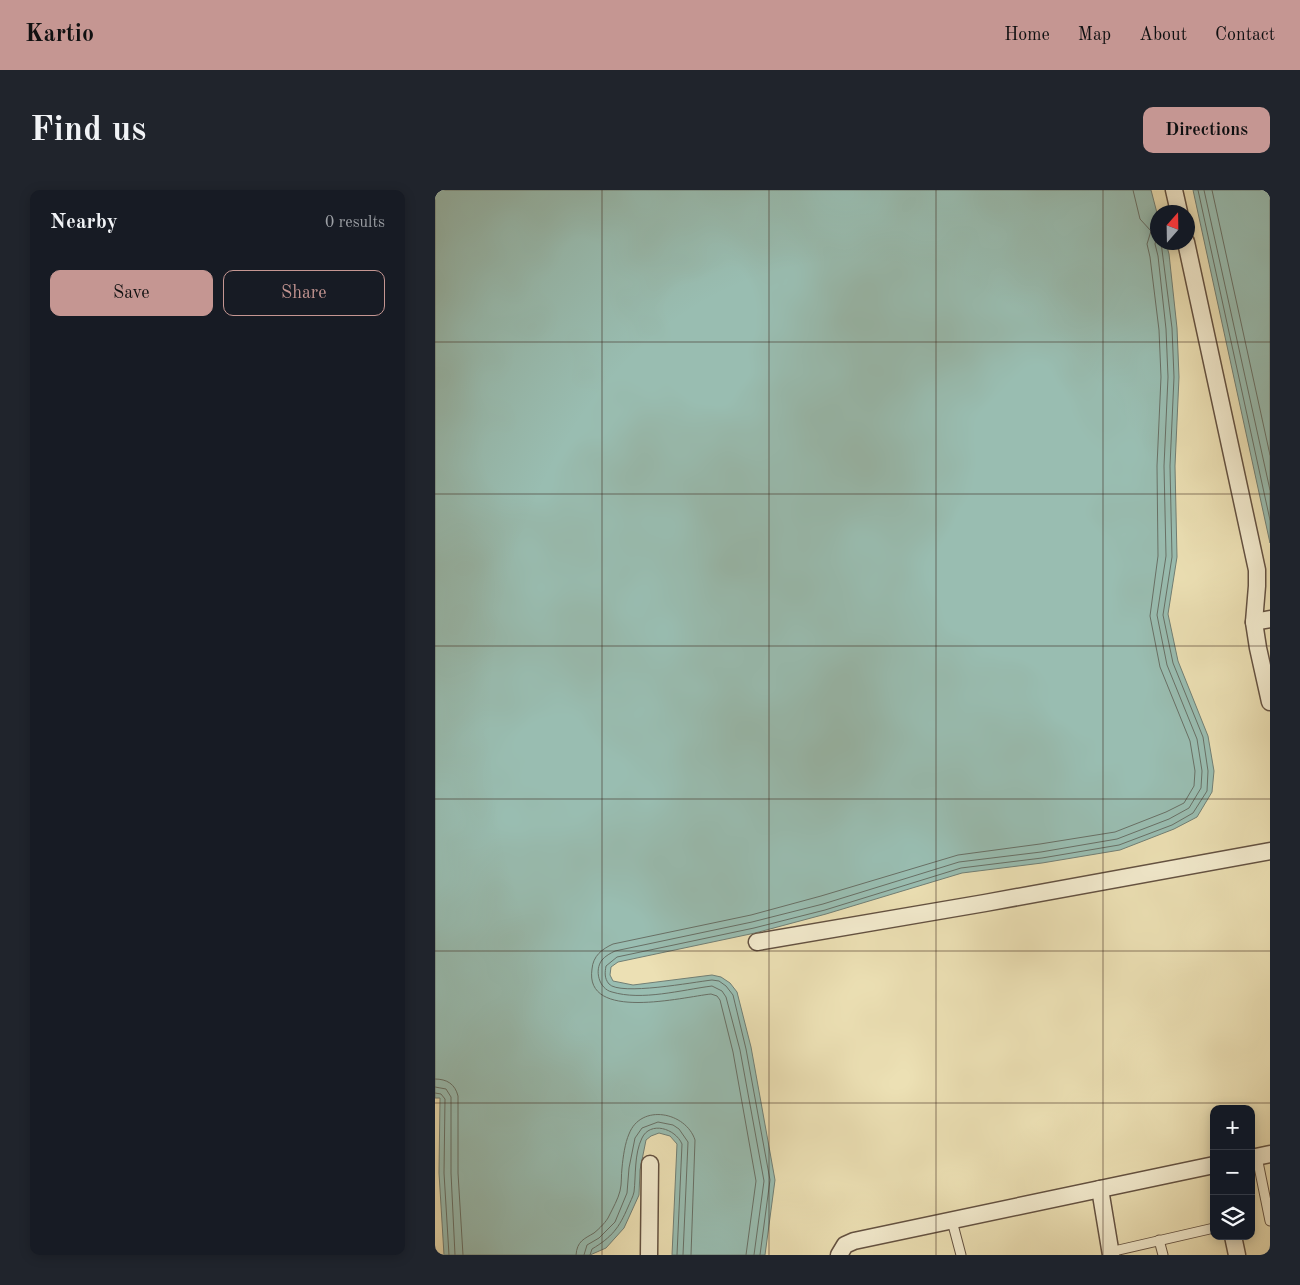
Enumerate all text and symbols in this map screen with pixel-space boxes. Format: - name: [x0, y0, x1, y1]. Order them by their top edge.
- text: Kartio: [25, 23, 94, 47]
- text: Home: [1004, 26, 1050, 44]
- text: Map: [1078, 26, 1111, 44]
- text: About: [1139, 26, 1187, 44]
- text: Contact: [1215, 26, 1275, 44]
- button: Directions: [1143, 107, 1270, 153]
- text: Find us: [30, 113, 146, 148]
- north arrow: [1150, 205, 1195, 250]
- text: Nearby: [50, 212, 118, 233]
- text: 0 results: [325, 215, 385, 231]
- button: Save: [50, 270, 213, 316]
- button: Share: [223, 270, 385, 316]
- map controls: [1210, 1105, 1255, 1240]
- button: +: [1210, 1105, 1255, 1150]
- button: −: [1210, 1150, 1255, 1195]
- button: layers: [1210, 1195, 1255, 1240]

